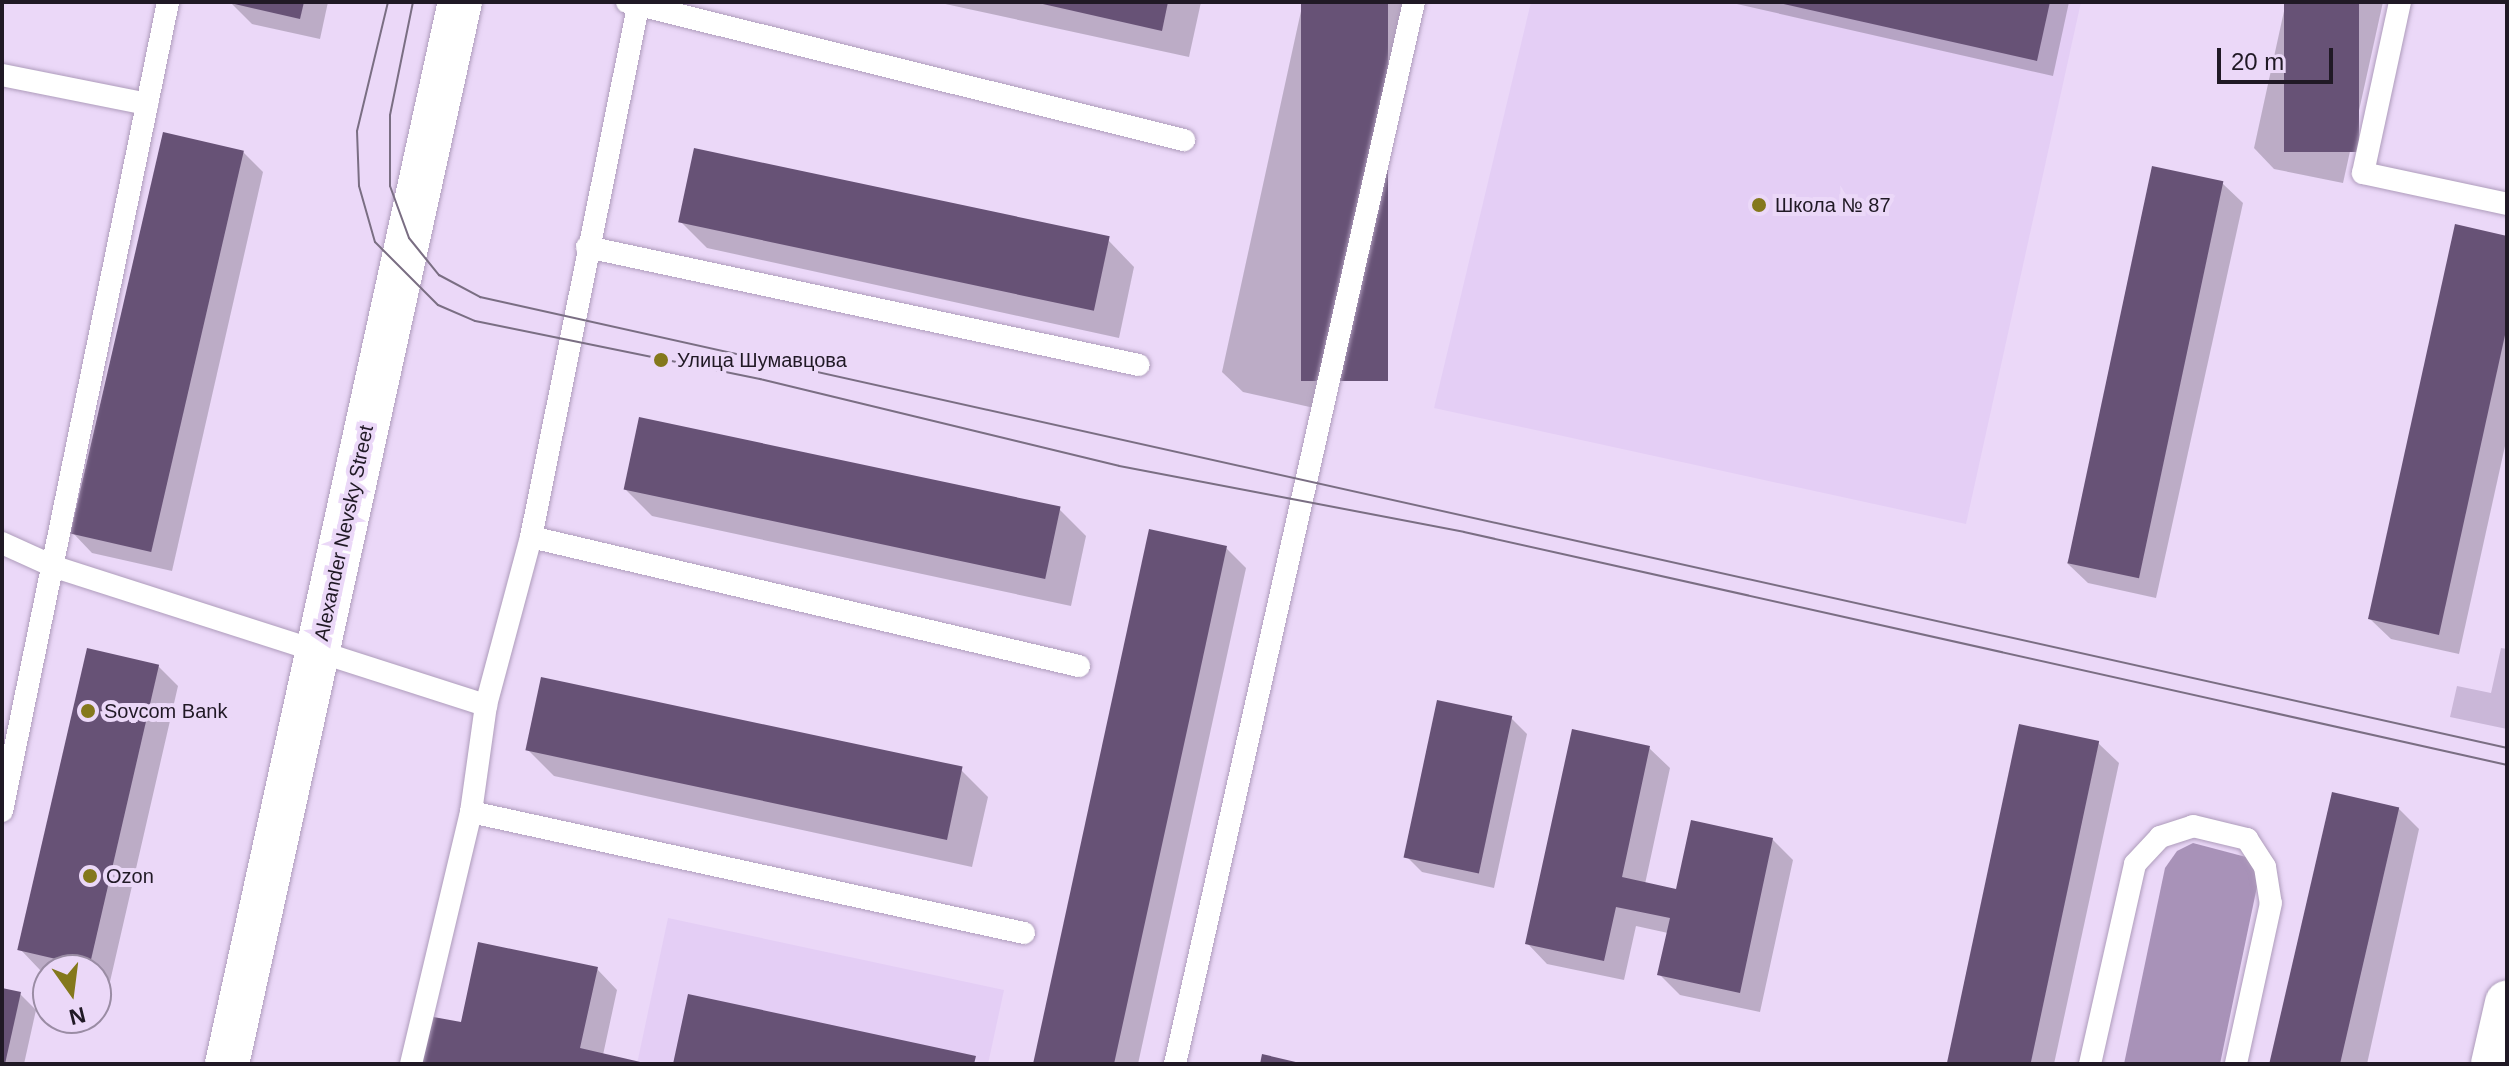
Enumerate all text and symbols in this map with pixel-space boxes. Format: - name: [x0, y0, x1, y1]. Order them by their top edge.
- scale bar: [2221, 32, 2337, 82]
- text: 20 m: [2231, 48, 2284, 75]
- place label: Школа № 87: [1775, 193, 1891, 217]
- marker: Школа № 87: [1750, 196, 1768, 214]
- place label: Улица Шумавцова: [677, 348, 847, 372]
- marker: Улица Шумавцова: [652, 351, 670, 369]
- street label: Alexander Nevsky Street: [309, 423, 379, 643]
- place label: Sovcom Bank: [104, 699, 227, 723]
- marker: Sovcom Bank: [79, 702, 97, 720]
- place label: Ozon: [106, 864, 154, 888]
- marker: Ozon: [81, 867, 99, 885]
- north arrow: [32, 954, 112, 1034]
- text: N: [67, 1002, 88, 1030]

